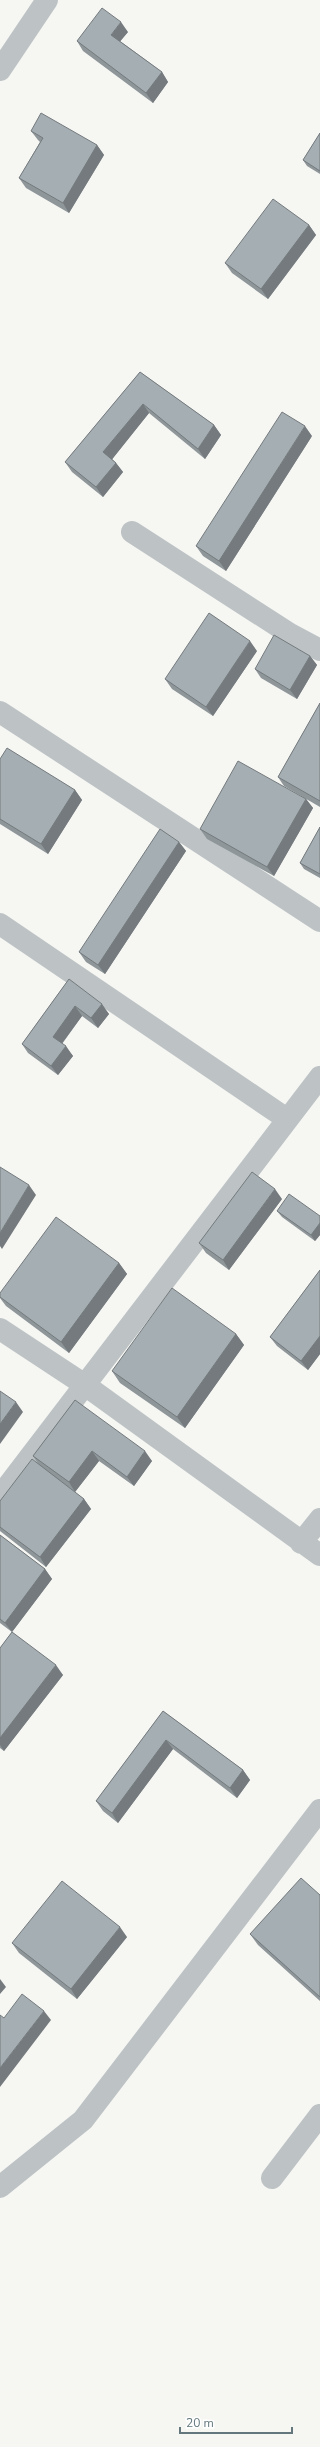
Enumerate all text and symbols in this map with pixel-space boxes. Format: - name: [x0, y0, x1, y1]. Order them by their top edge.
- scale bar: [180, 2409, 292, 2435]
- text: 20 m: [186, 2415, 214, 2431]

